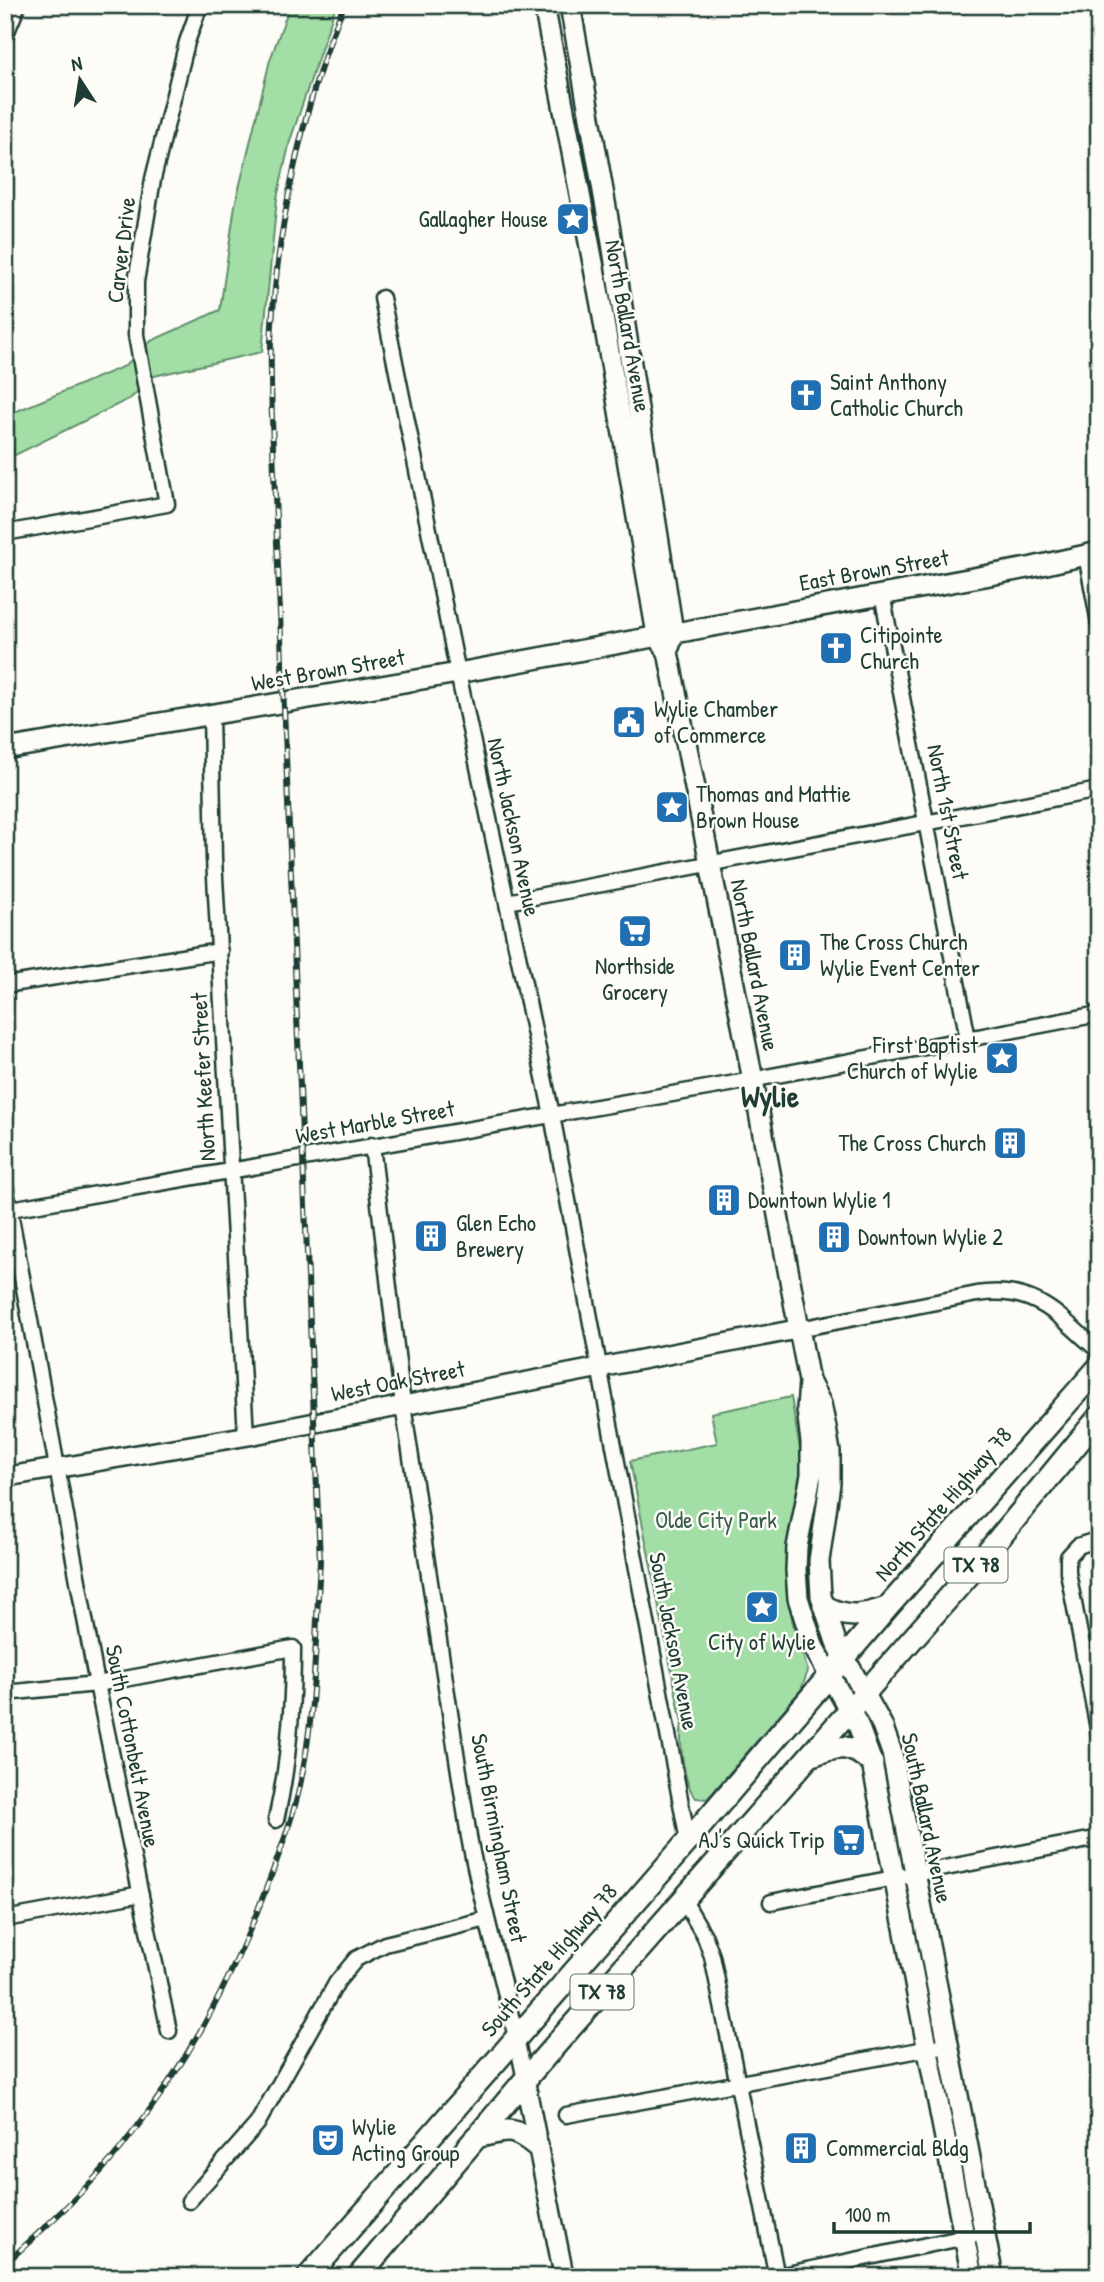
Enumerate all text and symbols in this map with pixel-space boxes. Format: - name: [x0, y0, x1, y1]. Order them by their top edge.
- north arrow: [46, 46, 116, 116]
- text: N: [69, 50, 84, 77]
- street label: Carver Drive: [99, 195, 142, 305]
- place icon: Gallagher House: [554, 200, 592, 238]
- place label: Gallagher House: [419, 203, 548, 234]
- street label: North Ballard Avenue: [598, 237, 659, 414]
- place label: Saint Anthony Catholic Church: [830, 366, 963, 423]
- church icon: Saint Anthony Catholic Church: [787, 376, 825, 414]
- street label: East Brown Street: [797, 541, 952, 598]
- place label: Citipointe Church: [860, 619, 943, 676]
- church icon: Citipointe Church: [817, 629, 855, 667]
- street label: West Brown Street: [249, 641, 408, 698]
- place label: Wylie Chamber of Commerce: [654, 693, 778, 750]
- public building icon: Wylie Chamber of Commerce: [610, 703, 648, 741]
- street label: North Jackson Avenue: [480, 735, 549, 919]
- street label: North 1st Street: [920, 742, 977, 883]
- place label: Thomas and Mattie Brown House: [696, 778, 851, 835]
- place icon: Thomas and Mattie Brown House: [653, 788, 691, 826]
- street label: North Ballard Avenue: [724, 876, 787, 1053]
- supermarket icon: Northside Grocery: [616, 912, 654, 950]
- place label: The Cross Church Wylie Event Center: [820, 926, 980, 983]
- building icon: The Cross Church Wylie Event Center: [776, 936, 814, 974]
- place label: Northside Grocery: [595, 950, 675, 1007]
- street label: North Keefer Street: [183, 991, 222, 1162]
- place label: First Baptist Church of Wylie: [847, 1029, 979, 1086]
- place icon: First Baptist Church of Wylie: [983, 1039, 1021, 1077]
- district label: Wylie: [741, 1076, 799, 1117]
- street label: West Marble Street: [293, 1092, 458, 1151]
- building icon: The Cross Church: [991, 1124, 1029, 1162]
- place label: The Cross Church: [839, 1127, 986, 1158]
- building icon: Downtown Wylie 1: [705, 1181, 743, 1219]
- place label: Downtown Wylie 1: [748, 1184, 891, 1215]
- place label: Glen Echo Brewery: [456, 1207, 536, 1264]
- building icon: Glen Echo Brewery: [412, 1217, 450, 1255]
- building icon: Downtown Wylie 2: [815, 1218, 853, 1256]
- place label: Downtown Wylie 2: [858, 1221, 1003, 1252]
- street label: West Oak Street: [328, 1352, 468, 1409]
- street label: North State Highway 78: [867, 1420, 1018, 1587]
- park label: Olde City Park: [655, 1504, 777, 1535]
- road number: TX 78: [944, 1548, 1007, 1582]
- street label: South Jackson Avenue: [642, 1550, 707, 1732]
- place icon: City of Wylie: [743, 1588, 781, 1626]
- place label: City of Wylie: [708, 1626, 816, 1657]
- street label: South Cottonbelt Avenue: [99, 1642, 168, 1850]
- street label: South Ballard Avenue: [894, 1730, 961, 1906]
- street label: South Birmingham Street: [464, 1731, 535, 1946]
- supermarket icon: AJ's Quick Trip: [830, 1821, 868, 1859]
- place label: AJ's Quick Trip: [699, 1824, 824, 1855]
- street label: South State Highway 78: [473, 1876, 624, 2043]
- road number: TX 78: [570, 1974, 634, 2010]
- place label: Wylie Acting Group: [352, 2111, 459, 2168]
- theatre icon: Wylie Acting Group: [309, 2121, 347, 2159]
- building icon: Commercial Bldg: [782, 2129, 820, 2167]
- place label: Commercial Bldg: [826, 2132, 969, 2163]
- scale bar: [834, 2191, 1030, 2235]
- text: 100 m: [845, 2200, 891, 2229]

